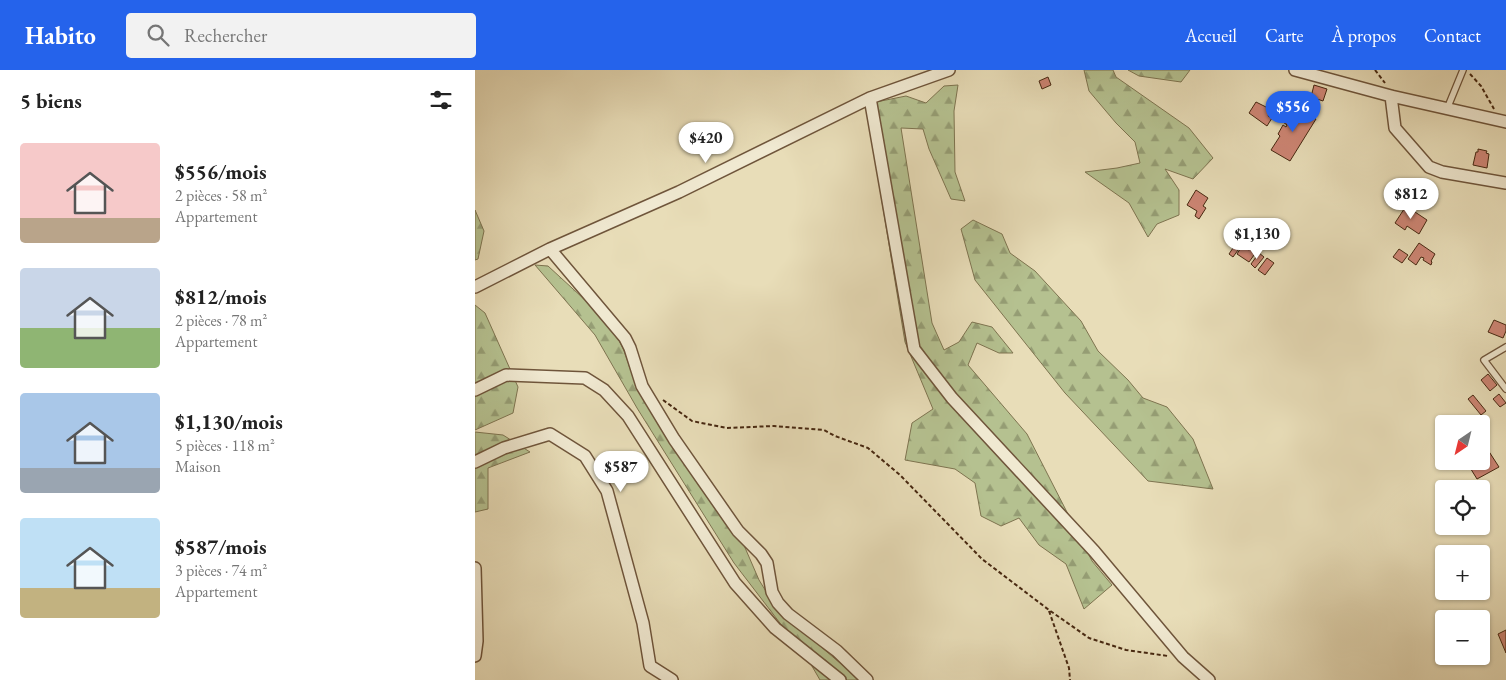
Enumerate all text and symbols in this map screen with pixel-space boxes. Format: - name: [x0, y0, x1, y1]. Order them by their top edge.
- search box: [126, 13, 476, 58]
- text: Habito: [25, 20, 96, 51]
- icon: search: [144, 21, 172, 49]
- text: Rechercher: [184, 23, 267, 48]
- text: Accueil: [1185, 24, 1237, 47]
- text: Carte: [1265, 24, 1304, 47]
- text: À propos: [1332, 24, 1396, 47]
- text: Contact: [1424, 24, 1481, 47]
- icon: filters: [427, 86, 455, 114]
- text: 5 biens: [20, 87, 82, 114]
- pin: $556: [1263, 90, 1323, 133]
- text: $556: [1277, 96, 1309, 117]
- pin: $420: [676, 122, 736, 164]
- text: $420: [690, 127, 722, 148]
- text: $556/mois: [175, 158, 267, 185]
- icon: home: [60, 163, 120, 223]
- pin: $812: [1381, 178, 1441, 220]
- text: $812: [1395, 183, 1427, 204]
- text: 2 pièces · 58 m²: [175, 185, 267, 206]
- text: Appartement: [175, 206, 258, 227]
- pin: $1,130: [1216, 218, 1298, 260]
- text: $1,130: [1234, 223, 1280, 244]
- text: $812/mois: [175, 283, 267, 310]
- icon: home: [60, 288, 120, 348]
- text: 2 pièces · 78 m²: [175, 310, 267, 331]
- text: Appartement: [175, 331, 258, 352]
- text: $1,130/mois: [175, 408, 283, 435]
- icon: home: [60, 413, 120, 473]
- north arrow: [1435, 415, 1490, 470]
- map controls: [1435, 415, 1490, 665]
- text: 5 pièces · 118 m²: [175, 435, 275, 456]
- pin: $587: [591, 450, 651, 493]
- text: Maison: [175, 456, 221, 477]
- text: $587: [605, 456, 637, 477]
- button: locate: [1435, 480, 1490, 535]
- text: $587/mois: [175, 533, 267, 560]
- icon: home: [60, 538, 120, 598]
- button: +: [1435, 545, 1490, 600]
- text: 3 pièces · 74 m²: [175, 560, 267, 581]
- text: Appartement: [175, 581, 258, 602]
- button: −: [1435, 610, 1490, 665]

